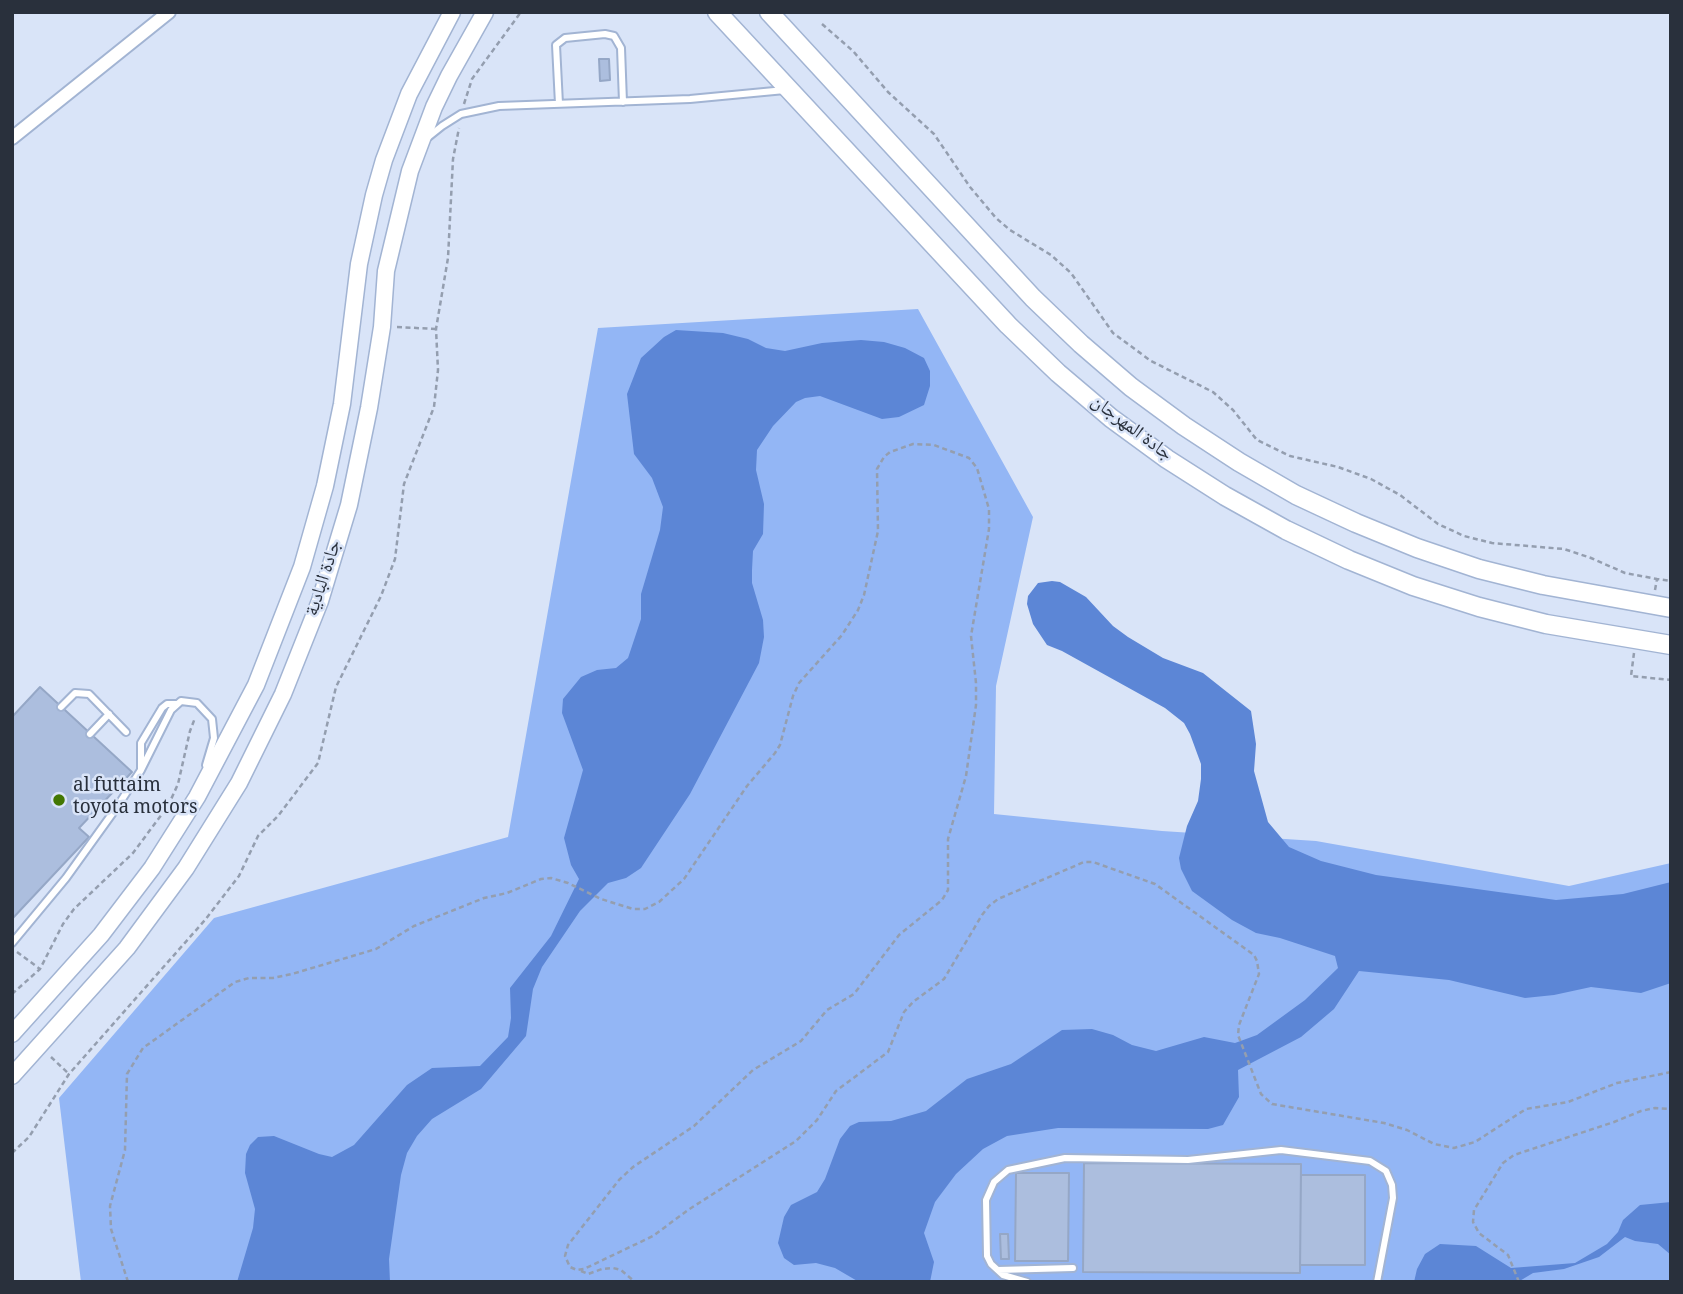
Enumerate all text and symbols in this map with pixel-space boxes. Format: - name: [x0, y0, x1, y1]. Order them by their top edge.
- street label: جادة المهرجان: [1085, 392, 1175, 468]
- street label: جادة البادية: [303, 538, 349, 620]
- place label: al futtaim toyota motors: [73, 778, 197, 822]
- marker: al futtaim toyota motors: [51, 792, 67, 808]

